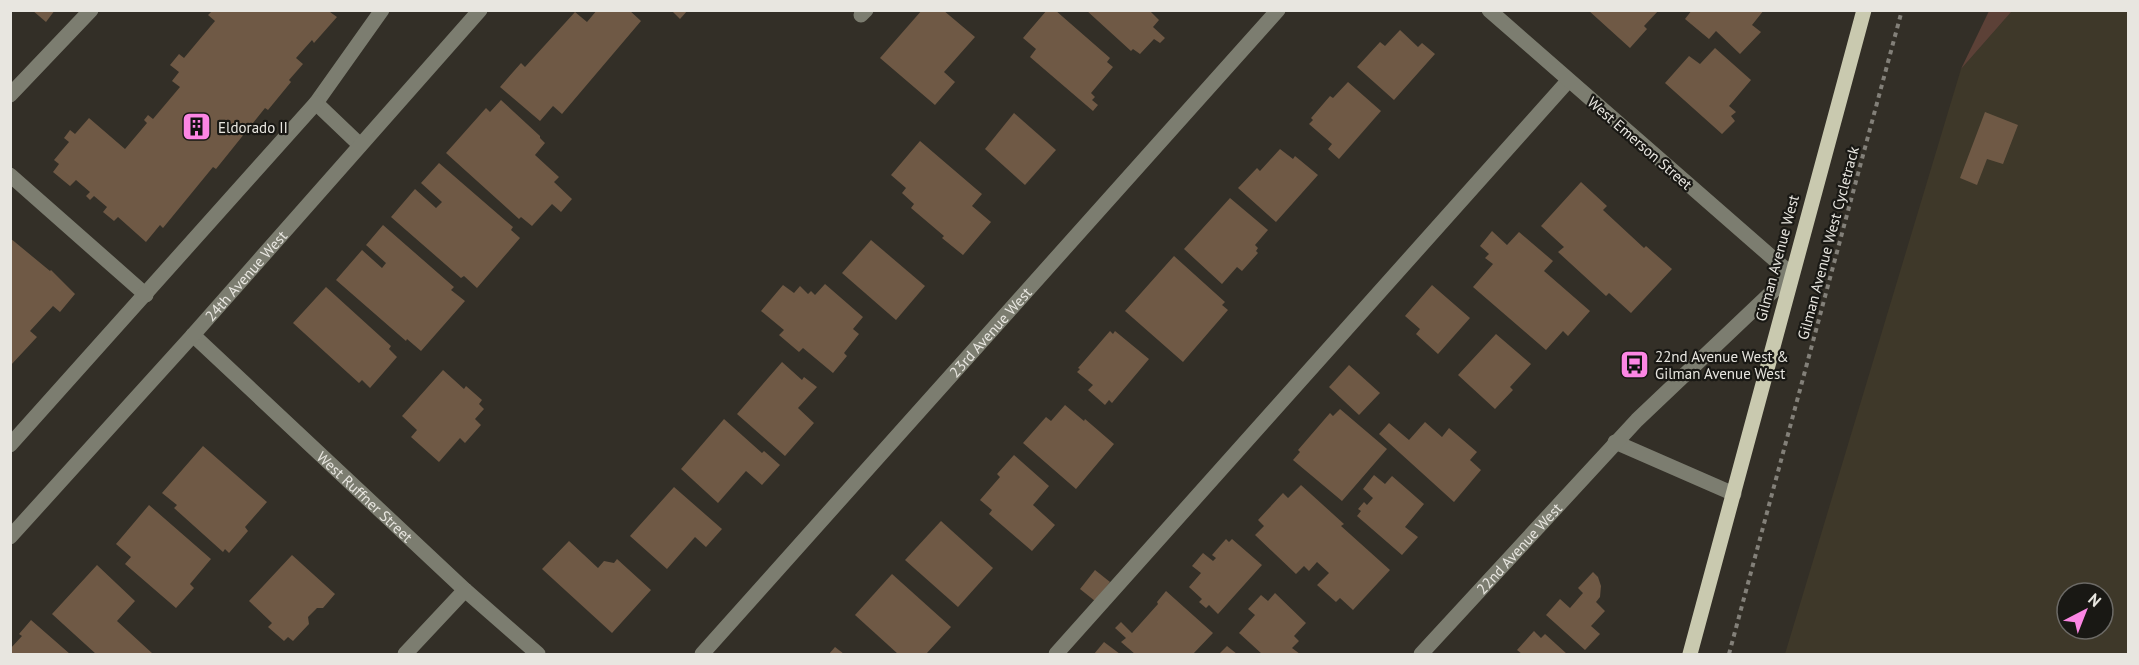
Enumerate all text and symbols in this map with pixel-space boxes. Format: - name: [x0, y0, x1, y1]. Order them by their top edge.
- street label: West Emerson Street: [1584, 92, 1696, 194]
- building icon: Eldorado II: [181, 111, 213, 143]
- place label: Eldorado II: [218, 118, 288, 137]
- street label: Gilman Avenue West Cycletrack: [1793, 143, 1863, 342]
- street label: Gilman Avenue West: [1751, 193, 1803, 323]
- street label: 24th Avenue West: [200, 226, 291, 325]
- street label: 23rd Avenue West: [945, 283, 1035, 381]
- place label: 22nd Avenue West & Gilman Avenue West: [1655, 347, 1789, 383]
- bus stop icon: 22nd Avenue West & Gilman Avenue West: [1618, 349, 1650, 381]
- street label: West Ruffner Street: [313, 447, 417, 546]
- street label: 22nd Avenue West: [1472, 499, 1566, 598]
- north arrow: [2055, 581, 2115, 641]
- text: N: [2084, 589, 2106, 611]

